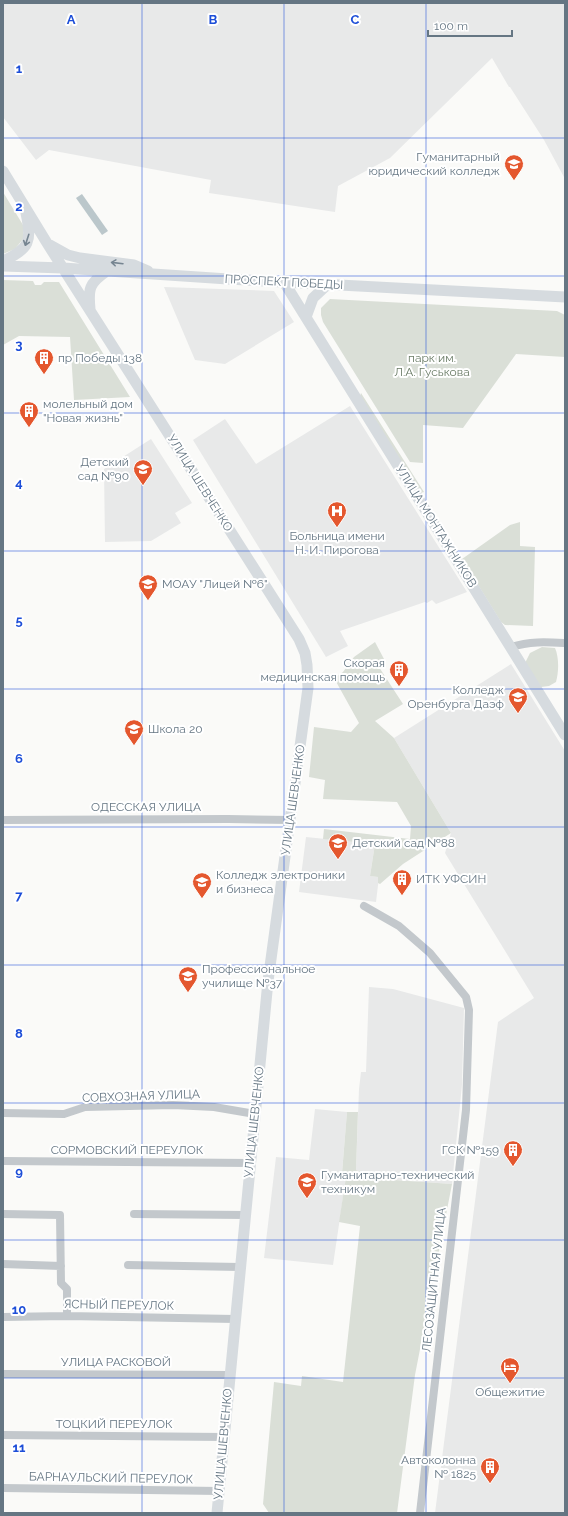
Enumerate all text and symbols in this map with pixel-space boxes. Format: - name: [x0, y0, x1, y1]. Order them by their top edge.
- text: A: [67, 12, 76, 27]
- text: B: [209, 12, 218, 27]
- text: C: [351, 12, 360, 27]
- scale bar: [428, 12, 512, 38]
- text: 100 m: [434, 19, 468, 33]
- text: 1: [16, 61, 23, 76]
- place label: Гуманитарный юридический колледж: [368, 150, 501, 178]
- school or university icon: Гуманитарный юридический колледж: [503, 153, 525, 181]
- text: 2: [15, 199, 23, 214]
- one-way arrow: [23, 233, 30, 246]
- one-way arrow: [111, 259, 124, 266]
- street label: ПРОСПЕКТ ПОБЕДЫ: [224, 272, 344, 292]
- text: 3: [15, 337, 23, 352]
- building icon: пр Победы 138: [33, 347, 55, 375]
- place label: пр Победы 138: [58, 351, 142, 365]
- park label: парк им. Л.А. Гуськова: [394, 351, 470, 379]
- place label: молельный дом "Новая жизнь": [43, 397, 133, 425]
- building icon: молельный дом "Новая жизнь": [18, 400, 40, 428]
- street label: УЛИЦА ШЕВЧЕНКО: [164, 432, 236, 534]
- place label: Детский сад №90: [78, 455, 129, 483]
- school or university icon: Детский сад №90: [132, 458, 154, 486]
- street label: УЛИЦА МОНТАЖНИКОВ: [392, 462, 480, 590]
- text: 4: [15, 475, 23, 490]
- hospital icon: Больница имени Н. И. Пирогова: [326, 500, 348, 528]
- place label: Больница имени Н. И. Пирогова: [289, 529, 385, 557]
- school or university icon: МОАУ "Лицей №6": [137, 573, 159, 601]
- place label: МОАУ "Лицей №6": [162, 577, 268, 591]
- text: 5: [15, 613, 23, 628]
- place label: Скорая медицинская помощь: [261, 656, 385, 684]
- building icon: Скорая медицинская помощь: [388, 659, 410, 687]
- place label: Колледж Оренбурга Даэф: [408, 683, 505, 711]
- school or university icon: Колледж Оренбурга Даэф: [507, 686, 529, 714]
- school or university icon: Школа 20: [123, 718, 145, 746]
- place label: Школа 20: [148, 722, 202, 736]
- street label: УЛИЦА ШЕВЧЕНКО: [278, 744, 308, 856]
- text: 6: [15, 751, 23, 766]
- street label: ОДЕССКАЯ УЛИЦА: [91, 800, 201, 814]
- school or university icon: Детский сад №88: [327, 832, 349, 860]
- place label: Детский сад №88: [352, 836, 455, 850]
- place label: Колледж электроники и бизнеса: [216, 868, 345, 896]
- building icon: ИТК УФСИН: [391, 868, 413, 896]
- school or university icon: Колледж электроники и бизнеса: [191, 871, 213, 899]
- place label: ИТК УФСИН: [416, 872, 486, 886]
- text: 7: [15, 888, 23, 903]
- place label: Профессиональное училище №37: [202, 962, 315, 990]
- school or university icon: Профессиональное училище №37: [177, 965, 199, 993]
- text: 8: [15, 1026, 23, 1041]
- street label: УЛИЦА ШЕВЧЕНКО: [241, 1066, 267, 1178]
- street label: СОВХОЗНАЯ УЛИЦА: [82, 1087, 200, 1105]
- building icon: ГСК №159: [502, 1139, 524, 1167]
- street label: СОРМОВСКИЙ ПЕРЕУЛОК: [51, 1143, 204, 1157]
- place label: ГСК №159: [442, 1143, 499, 1157]
- text: 9: [15, 1164, 23, 1179]
- place label: Гуманитарно-технический техникум: [321, 1168, 474, 1196]
- school or university icon: Гуманитарно-технический техникум: [296, 1171, 318, 1199]
- street label: ЛЕСОЗАЩИТНАЯ УЛИЦА: [419, 1207, 449, 1353]
- street label: ЯСНЫЙ ПЕРЕУЛОК: [64, 1297, 175, 1313]
- text: 10: [12, 1302, 26, 1317]
- street label: УЛИЦА РАСКОВОЙ: [61, 1355, 171, 1369]
- hotel icon: Общежитие: [499, 1356, 521, 1384]
- place label: Общежитие: [475, 1385, 545, 1399]
- street label: УЛИЦА ШЕВЧЕНКО: [211, 1388, 235, 1500]
- street label: ТОЦКИЙ ПЕРЕУЛОК: [55, 1417, 173, 1431]
- text: 11: [13, 1440, 26, 1455]
- place label: Автоколонна № 1825: [401, 1453, 476, 1481]
- building icon: Автоколонна № 1825: [479, 1456, 501, 1484]
- street label: БАРНАУЛЬСКИЙ ПЕРЕУЛОК: [29, 1470, 194, 1486]

